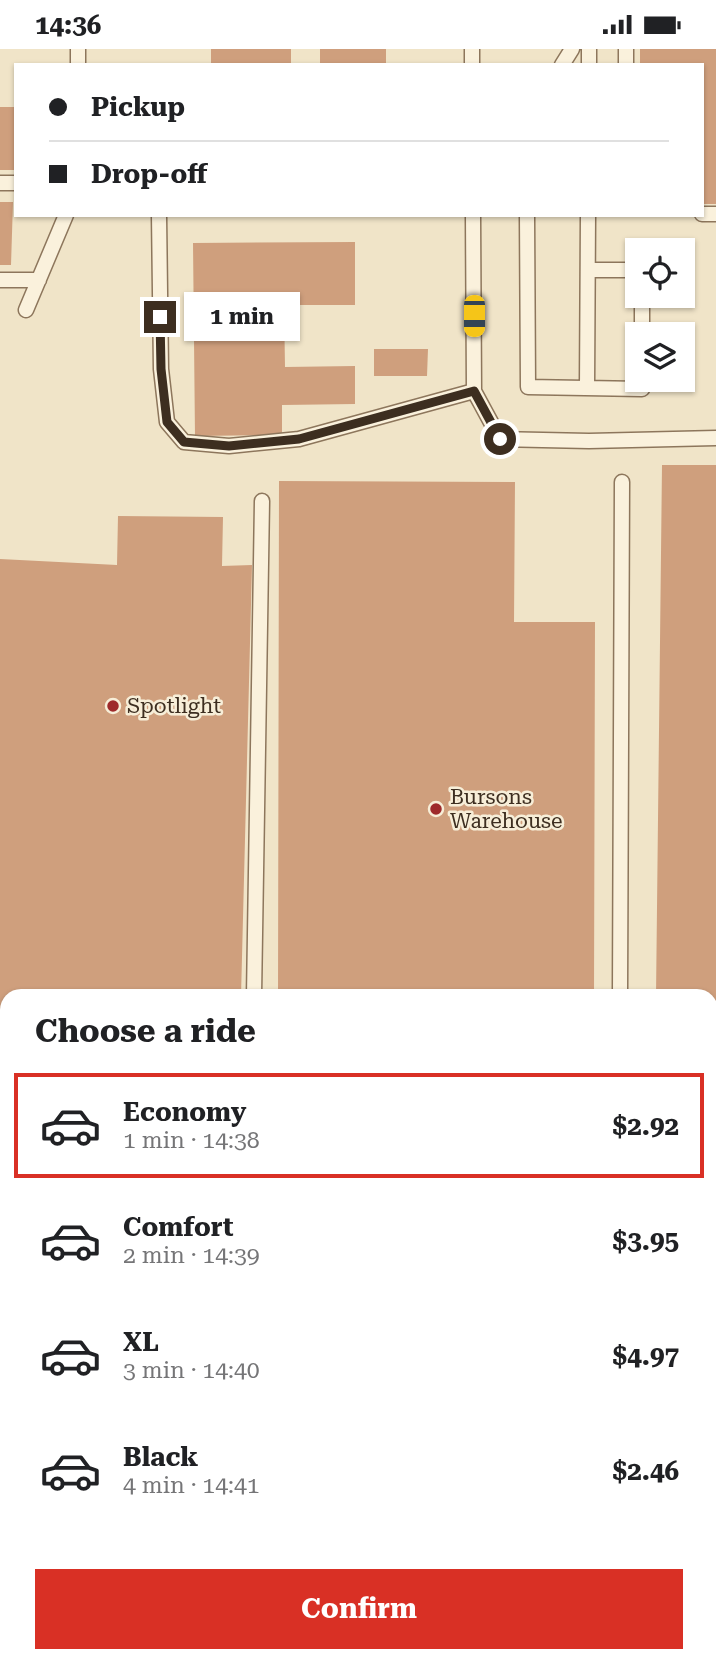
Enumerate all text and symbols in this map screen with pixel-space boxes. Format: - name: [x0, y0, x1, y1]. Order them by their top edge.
- text: 14:36: [35, 10, 101, 40]
- text: Pickup: [91, 92, 185, 122]
- text: Drop-off: [91, 159, 207, 189]
- map controls: [625, 238, 695, 392]
- button: locate: [625, 238, 695, 308]
- callout: 1 min: [184, 293, 300, 341]
- car: [464, 295, 485, 337]
- route end: [144, 301, 176, 333]
- text: 1 min: [210, 303, 274, 330]
- button: layers: [625, 322, 695, 392]
- route start: [484, 423, 516, 455]
- place label: Spotlight: [127, 694, 221, 718]
- marker: Spotlight: [105, 698, 121, 714]
- place label: Bursons Warehouse: [450, 785, 563, 833]
- marker: Bursons Warehouse: [428, 801, 444, 817]
- text: Choose a ride: [35, 1012, 256, 1050]
- icon: car: [39, 1094, 102, 1157]
- text: Economy: [123, 1097, 246, 1127]
- text: $2.92: [613, 1111, 679, 1141]
- text: 1 min · 14:38: [123, 1127, 260, 1154]
- icon: car: [39, 1209, 102, 1272]
- text: Comfort: [123, 1212, 233, 1242]
- text: $3.95: [613, 1226, 679, 1256]
- text: 2 min · 14:39: [123, 1242, 260, 1269]
- icon: car: [39, 1324, 102, 1387]
- text: XL: [123, 1327, 159, 1357]
- text: $4.97: [613, 1341, 679, 1371]
- text: 3 min · 14:40: [123, 1357, 260, 1384]
- icon: car: [39, 1439, 102, 1502]
- text: Black: [123, 1442, 198, 1472]
- text: $2.46: [613, 1456, 679, 1486]
- text: 4 min · 14:41: [123, 1472, 260, 1499]
- button: Confirm: [35, 1569, 683, 1649]

